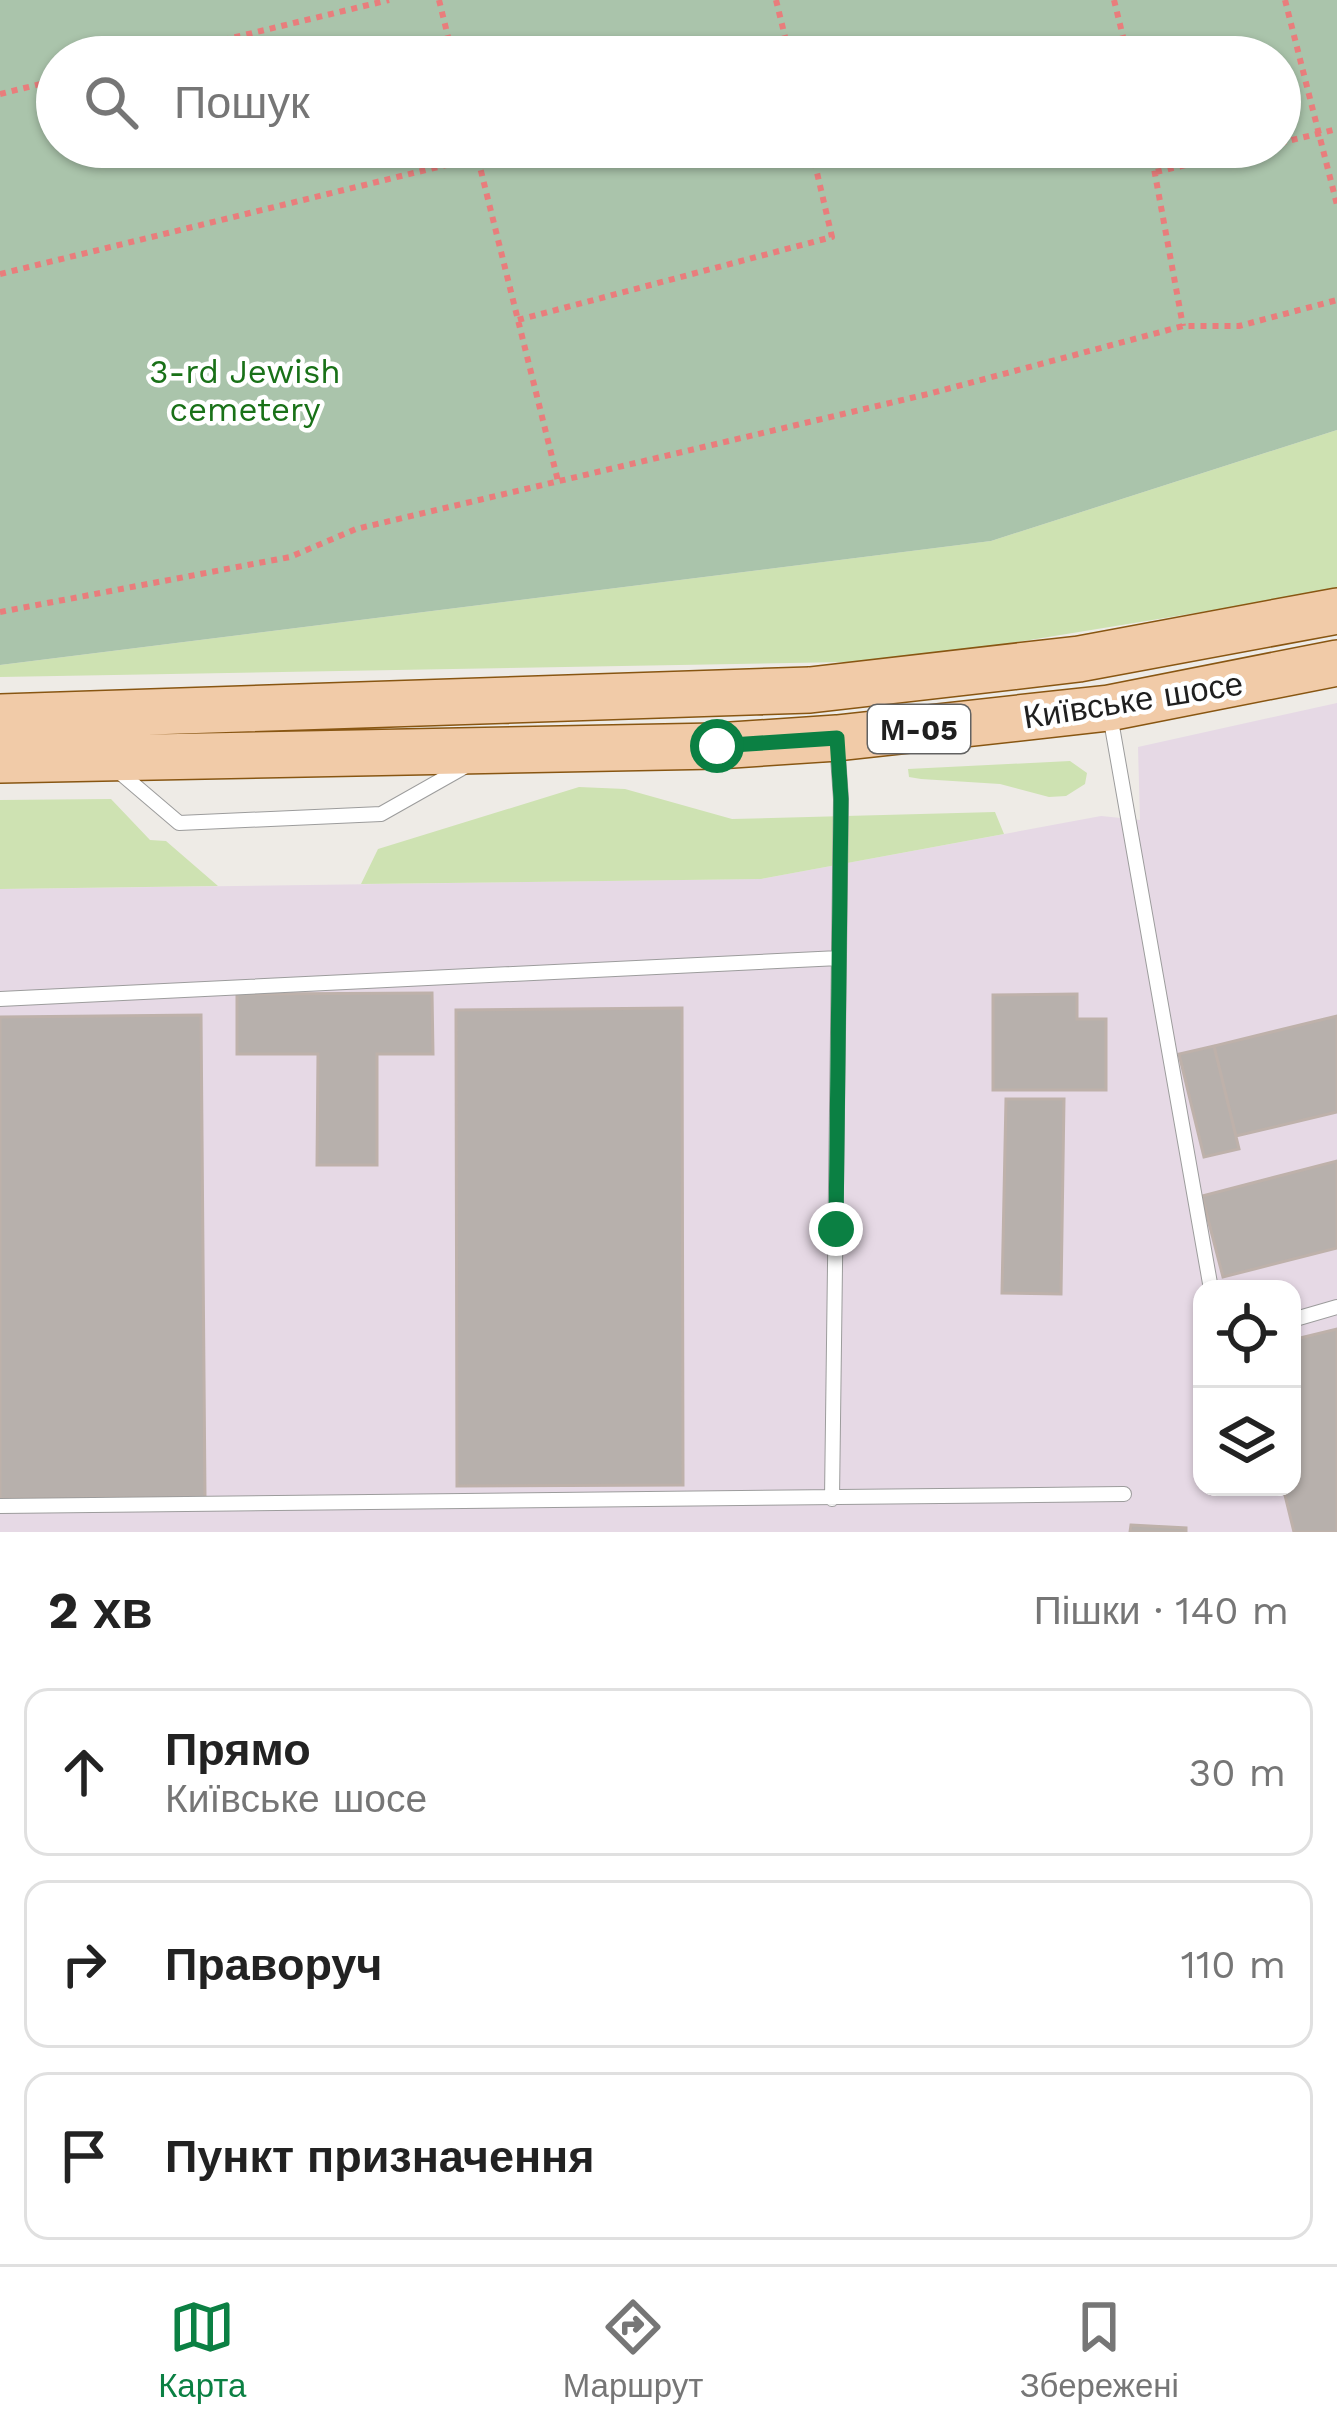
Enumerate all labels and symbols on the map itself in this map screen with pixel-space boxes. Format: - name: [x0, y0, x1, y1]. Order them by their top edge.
- park label: 3-rd Jewish cemetery: [149, 352, 341, 429]
- street label: Київське шосе: [1020, 663, 1246, 737]
- road number: М-05: [868, 705, 970, 753]
- route start: [690, 719, 744, 773]
- route end: [809, 1202, 863, 1256]

